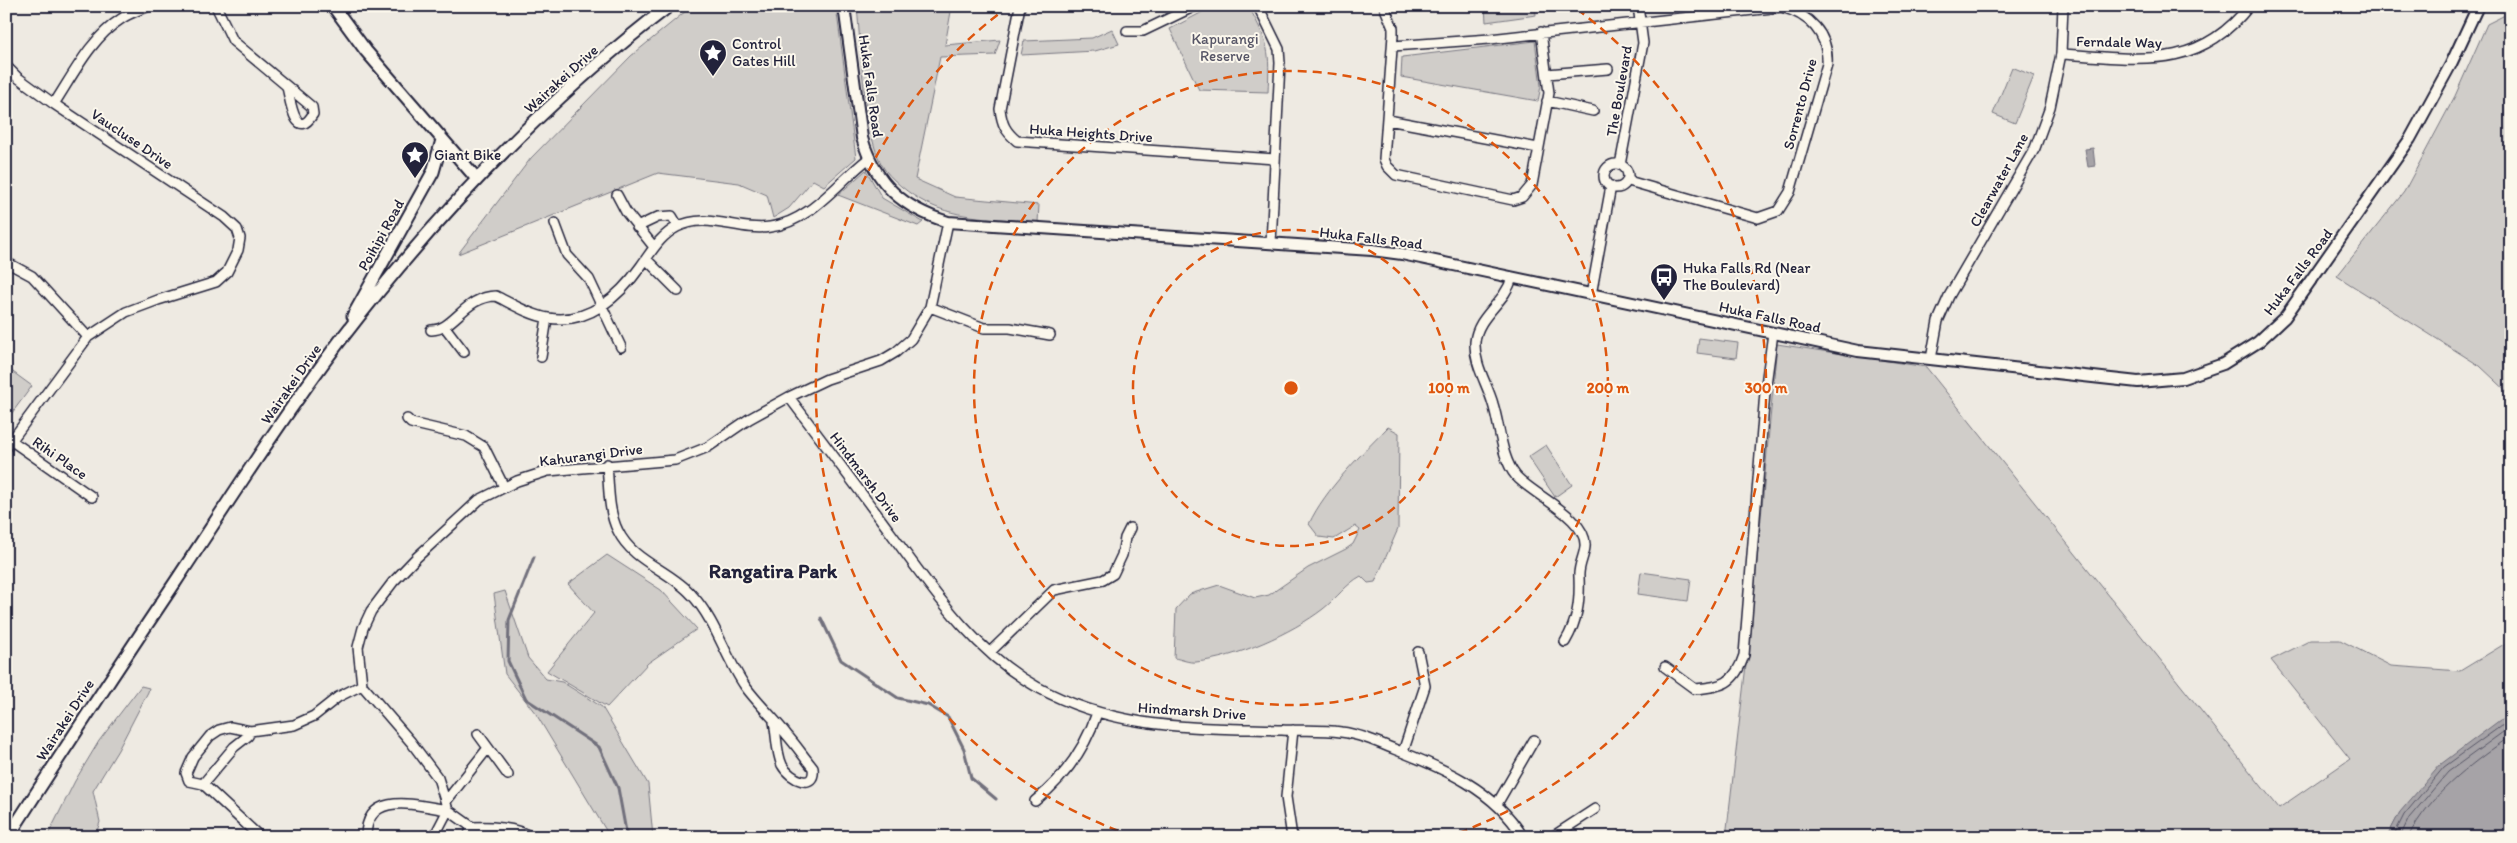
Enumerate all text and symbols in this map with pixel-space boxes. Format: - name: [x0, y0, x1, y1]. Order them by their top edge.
- park label: Kapurangi Reserve: [1191, 30, 1259, 65]
- street label: Ferndale Way: [2076, 32, 2162, 52]
- street label: Huka Falls Road: [855, 33, 887, 139]
- place label: Control Gates Hill: [732, 35, 796, 70]
- place icon: Control Gates Hill: [698, 38, 728, 77]
- street label: Wairakei Drive: [520, 41, 602, 117]
- street label: The Boulevard: [1602, 44, 1636, 138]
- street label: Sorrento Drive: [1779, 57, 1821, 151]
- street label: Vaucluse Drive: [88, 105, 176, 173]
- street label: Huka Heights Drive: [1029, 120, 1153, 146]
- street label: Clearwater Lane: [1966, 130, 2032, 230]
- place icon: Giant Bike: [400, 140, 430, 179]
- place label: Giant Bike: [434, 146, 501, 164]
- street label: Poihipi Road: [354, 196, 408, 274]
- street label: Huka Falls Road: [1318, 223, 1424, 253]
- street label: Huka Falls Road: [2260, 225, 2336, 319]
- place label: Huka Falls Rd (Near The Boulevard): [1683, 259, 1810, 294]
- bus stop icon: Huka Falls Rd (Near The Boulevard): [1649, 262, 1679, 301]
- street label: Huka Falls Road: [1717, 297, 1823, 337]
- street label: Wairakei Drive: [257, 341, 325, 427]
- centre of rings: [1282, 379, 1300, 397]
- text: 100 m: [1428, 379, 1470, 397]
- text: 200 m: [1587, 379, 1630, 397]
- text: 300 m: [1745, 379, 1788, 397]
- street label: Hindmarsh Drive: [826, 428, 906, 526]
- street label: Rihi Place: [29, 433, 91, 483]
- street label: Kahurangi Drive: [538, 440, 644, 470]
- district label: Rangatira Park: [709, 559, 838, 584]
- street label: Wairakei Drive: [32, 676, 98, 764]
- street label: Hindmarsh Drive: [1137, 698, 1247, 724]

